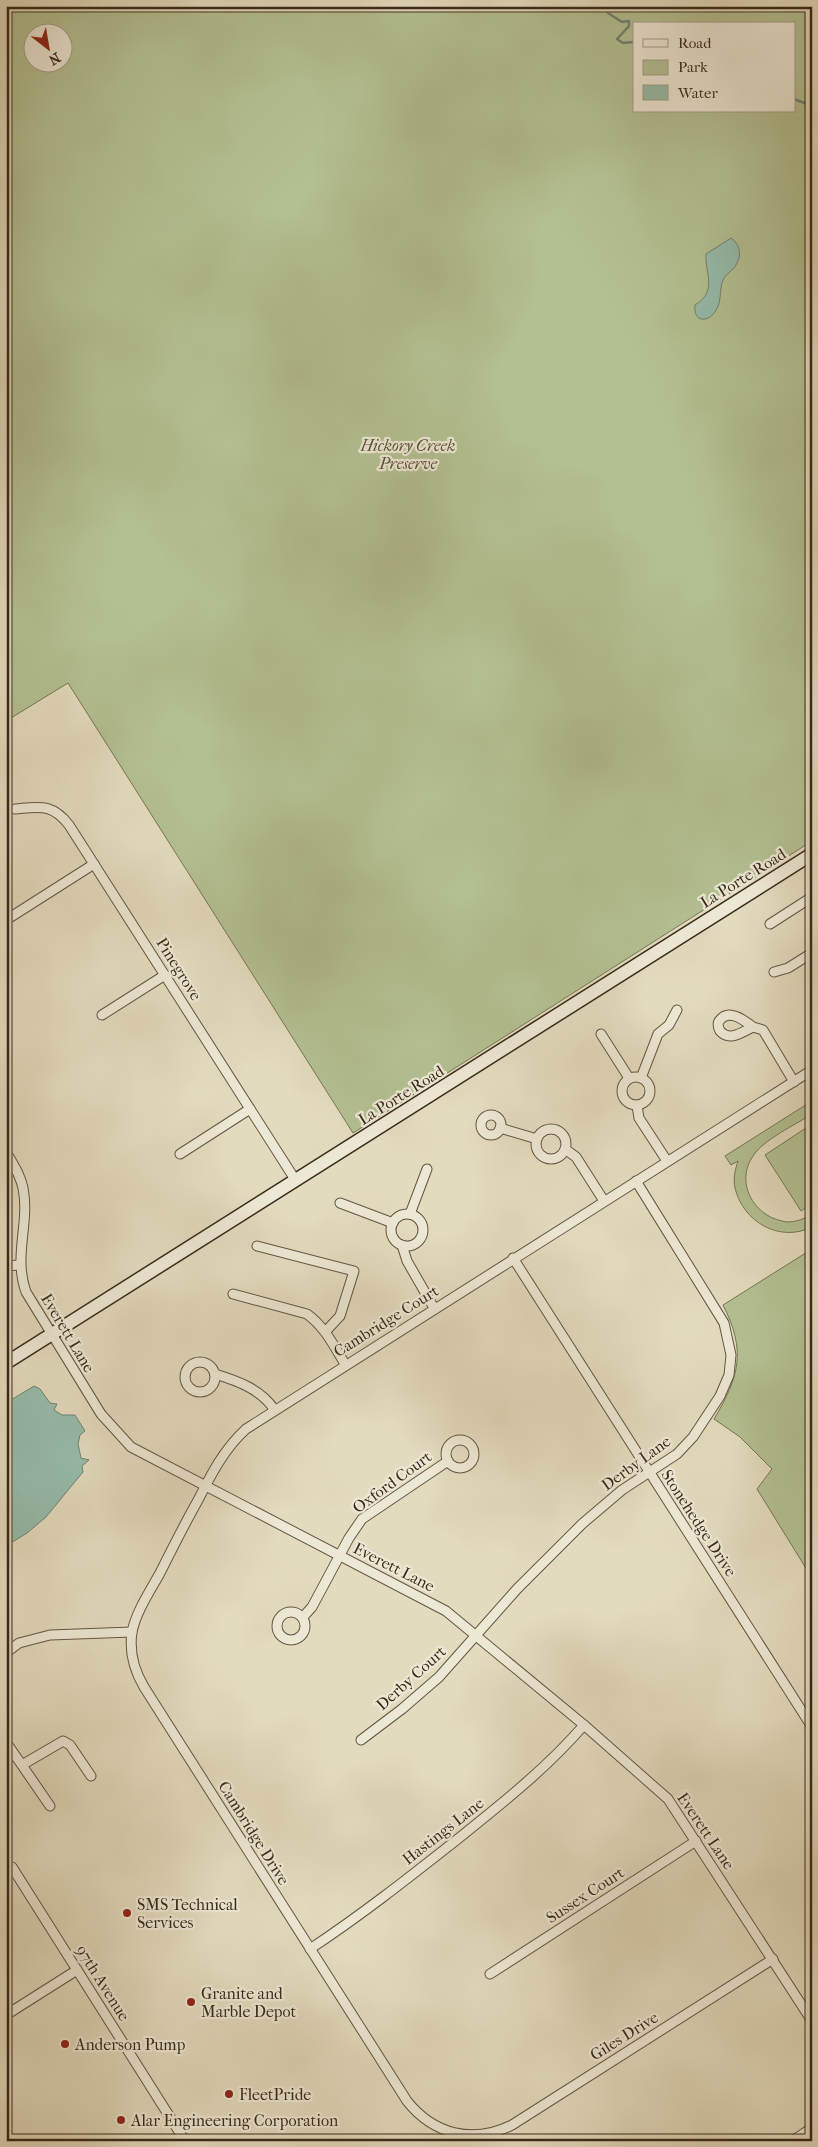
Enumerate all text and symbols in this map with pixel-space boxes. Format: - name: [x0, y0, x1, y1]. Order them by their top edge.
- north arrow: [22, 22, 72, 72]
- legend: [633, 22, 796, 112]
- text: Road: [678, 34, 712, 52]
- text: N: [45, 49, 63, 69]
- text: Park: [678, 58, 708, 76]
- text: Water: [677, 84, 718, 102]
- park label: Hickory Creek Preserve: [360, 436, 455, 473]
- street label: La Porte Road: [697, 844, 790, 912]
- street label: Pinegrove: [152, 934, 206, 1004]
- street label: La Porte Road: [355, 1061, 448, 1129]
- street label: Cambridge Court: [330, 1281, 442, 1361]
- street label: Everett Lane: [37, 1290, 99, 1376]
- street label: Derby Lane: [598, 1431, 674, 1495]
- street label: Oxford Court: [349, 1447, 436, 1517]
- street label: Stonehedge Drive: [657, 1466, 741, 1580]
- street label: Everett Lane: [350, 1538, 438, 1596]
- street label: Derby Court: [372, 1642, 450, 1714]
- street label: Cambridge Drive: [214, 1778, 294, 1888]
- street label: Everett Lane: [673, 1789, 739, 1873]
- street label: Hastings Lane: [399, 1793, 487, 1869]
- street label: Sussex Court: [542, 1863, 628, 1927]
- place label: SMS Technical Services: [137, 1895, 238, 1932]
- marker: SMS Technical Services: [121, 1907, 133, 1919]
- street label: 97th Avenue: [72, 1942, 134, 2025]
- place label: Granite and Marble Depot: [201, 1984, 297, 2021]
- marker: Granite and Marble Depot: [185, 1996, 197, 2008]
- street label: Giles Drive: [586, 2008, 662, 2064]
- place label: Anderson Pump: [74, 2035, 186, 2054]
- marker: Anderson Pump: [59, 2038, 71, 2050]
- place label: FleetPride: [239, 2085, 311, 2104]
- marker: FleetPride: [223, 2088, 235, 2100]
- place label: Alar Engineering Corporation: [130, 2111, 339, 2130]
- marker: Alar Engineering Corporation: [115, 2114, 127, 2126]

